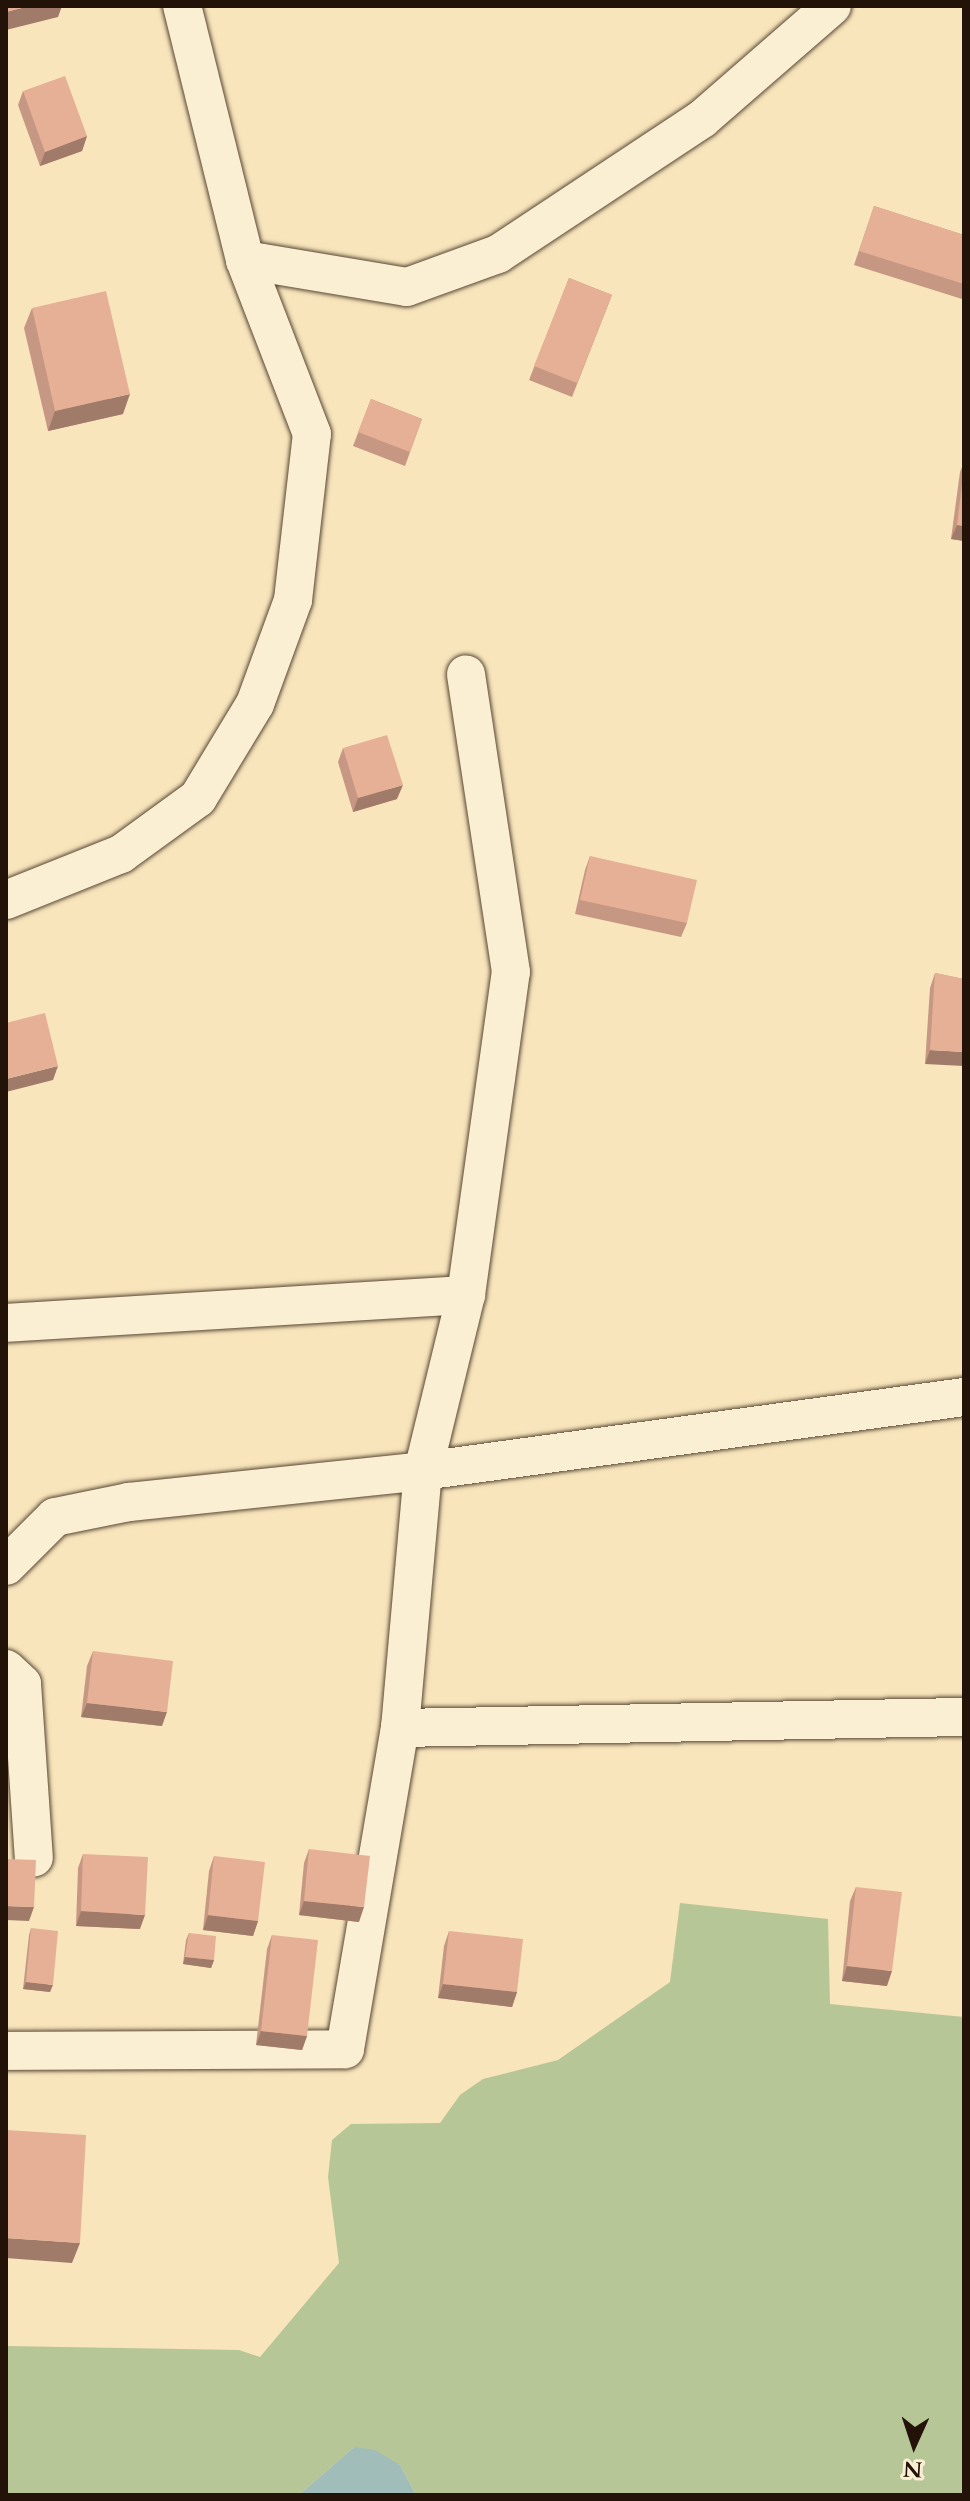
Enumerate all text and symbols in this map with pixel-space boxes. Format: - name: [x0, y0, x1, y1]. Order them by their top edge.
- north arrow: [874, 2405, 954, 2485]
- text: N: [902, 2453, 923, 2484]

